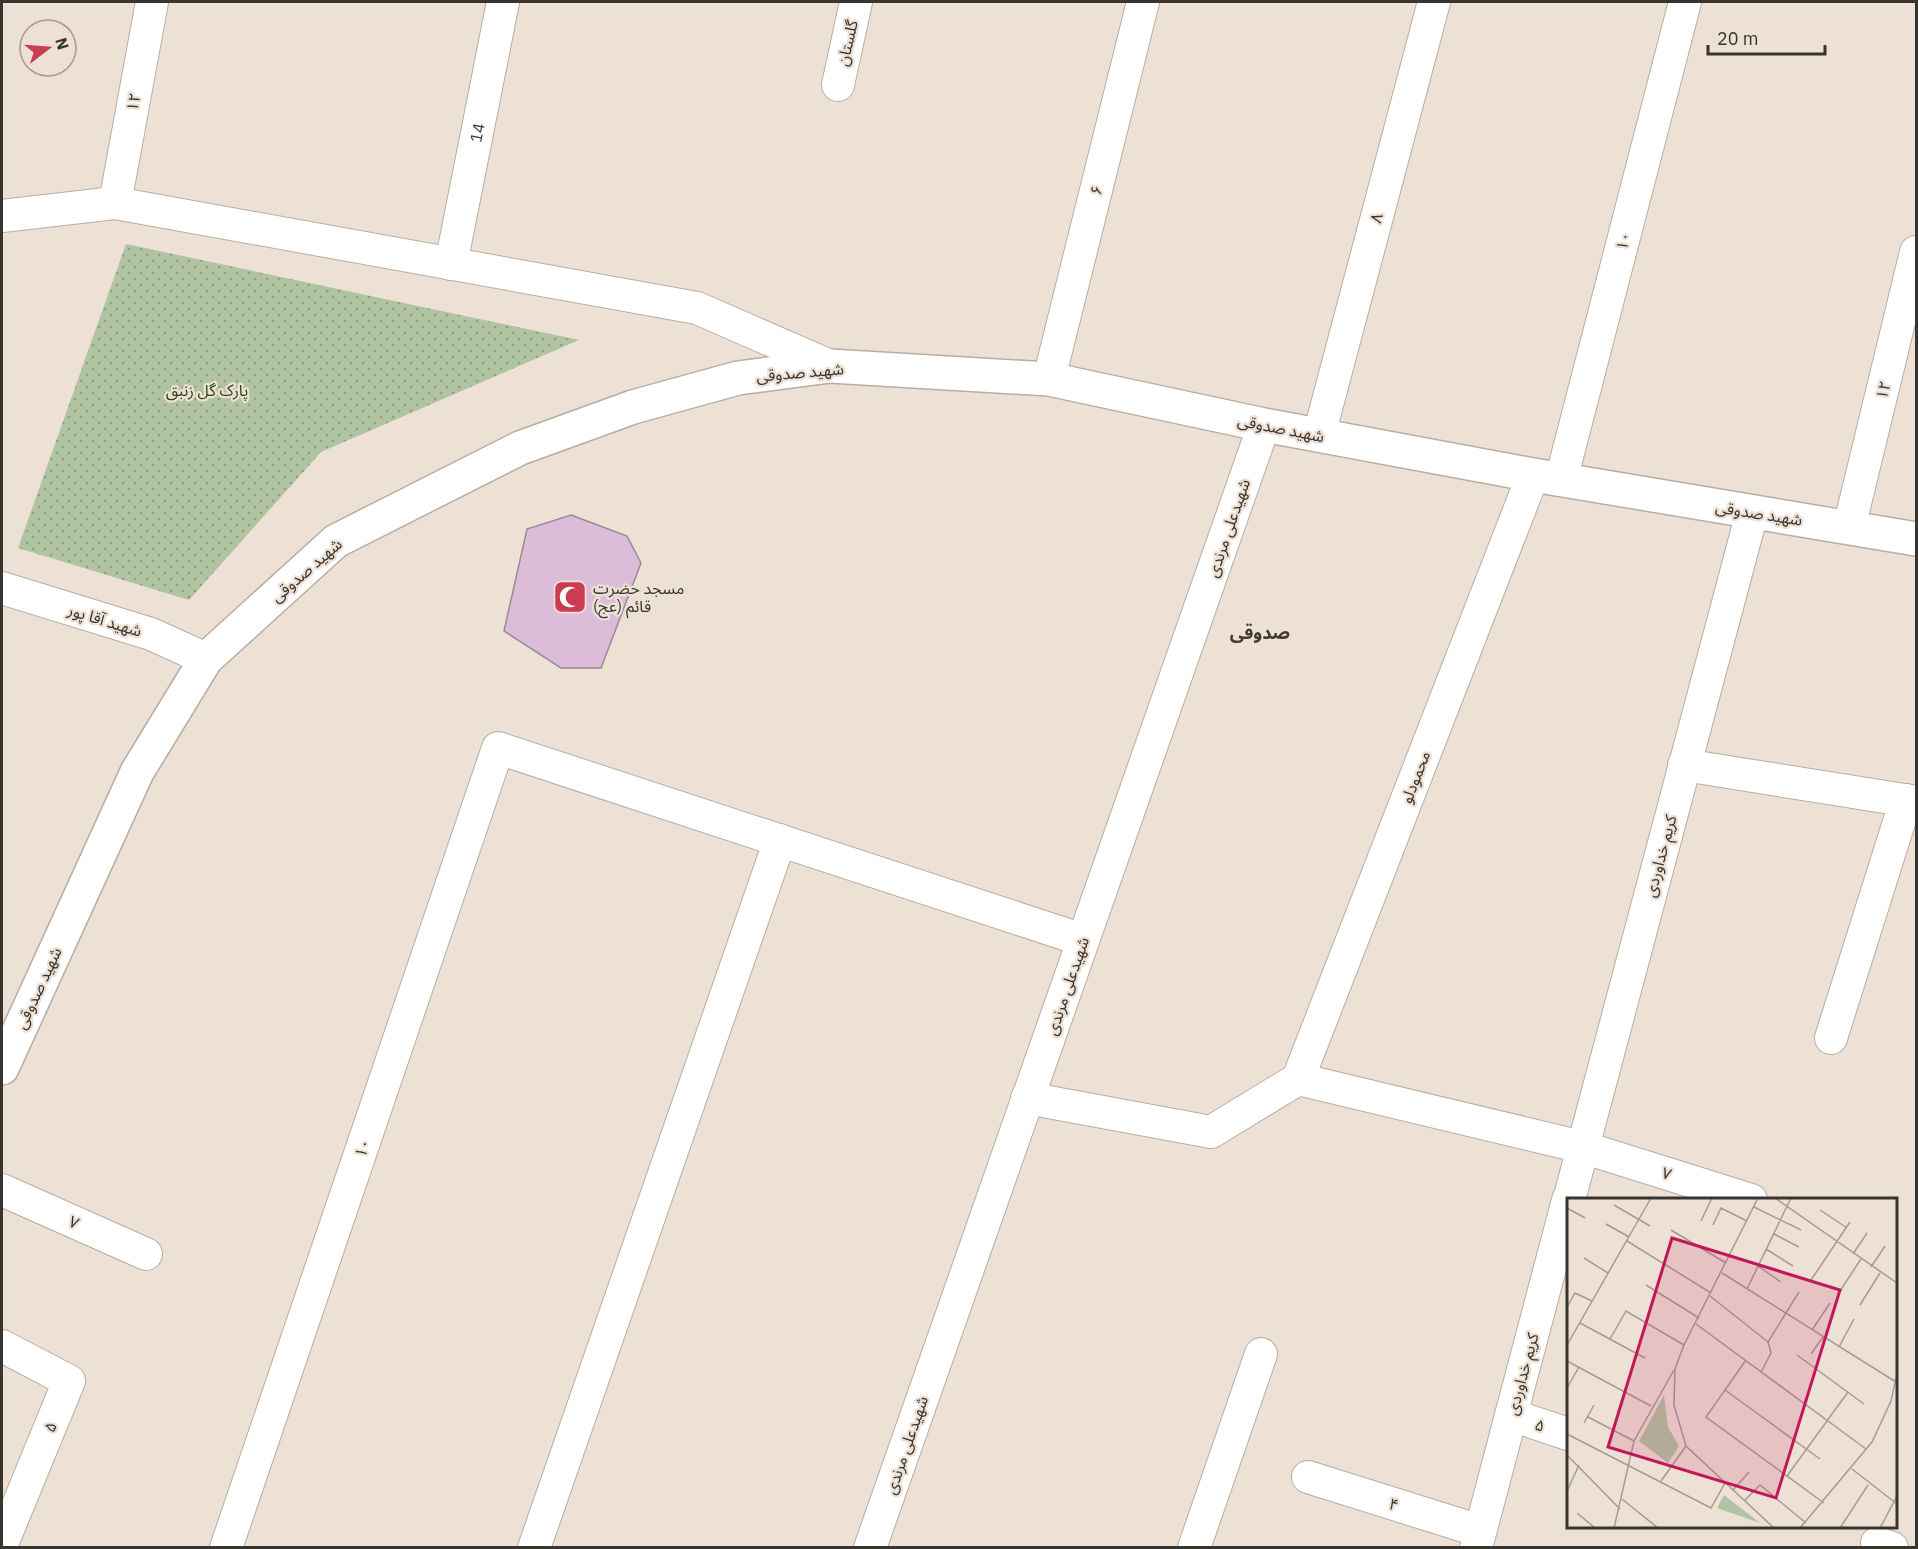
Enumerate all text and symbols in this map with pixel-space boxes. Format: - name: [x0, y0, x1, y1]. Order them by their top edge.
- north arrow: [18, 18, 78, 78]
- street label: گلستان: [832, 18, 862, 68]
- scale bar: [1708, 18, 1825, 56]
- text: 20 m: [1717, 27, 1759, 50]
- text: N: [51, 35, 74, 52]
- street label: ۱۲: [122, 91, 144, 113]
- street label: 14: [465, 121, 489, 144]
- street label: ۶: [1085, 183, 1107, 197]
- street label: ۸: [1365, 211, 1387, 225]
- street label: ۱۰: [1611, 230, 1635, 252]
- street label: شهید صدوقی: [755, 358, 845, 386]
- street label: ۱۲: [1871, 379, 1895, 401]
- park label: پارک گل زنبق: [166, 380, 248, 401]
- street label: شهید صدوقی: [1236, 410, 1326, 446]
- street label: شهیدعلی مرندی: [1202, 476, 1254, 580]
- street label: شهید صدوقی: [1714, 496, 1804, 530]
- street label: شهید صدوقی: [266, 534, 346, 606]
- place label: مسجد حضرت قائم (عج): [593, 578, 684, 619]
- mosque icon: مسجد حضرت قائم (عج): [552, 579, 588, 615]
- street label: شهید آقا پور: [64, 599, 144, 642]
- district label: صدوقی: [1230, 621, 1290, 644]
- street label: محمودلو: [1396, 748, 1434, 806]
- street label: کریم خداوردی: [1639, 812, 1684, 900]
- street label: شهیدعلی مرندی: [1041, 934, 1093, 1038]
- street label: شهید صدوقی: [10, 944, 66, 1032]
- street label: ۱۰: [350, 1136, 374, 1160]
- street label: ۷: [1660, 1162, 1674, 1184]
- inset map: [1567, 1198, 1897, 1528]
- street label: ۷: [66, 1211, 82, 1233]
- street label: کریم خداوردی: [1501, 1330, 1546, 1418]
- street label: شهیدعلی مرندی: [880, 1393, 932, 1497]
- street label: ۵: [1533, 1414, 1547, 1436]
- street label: ۵: [39, 1419, 61, 1435]
- street label: ۴: [1387, 1493, 1401, 1515]

